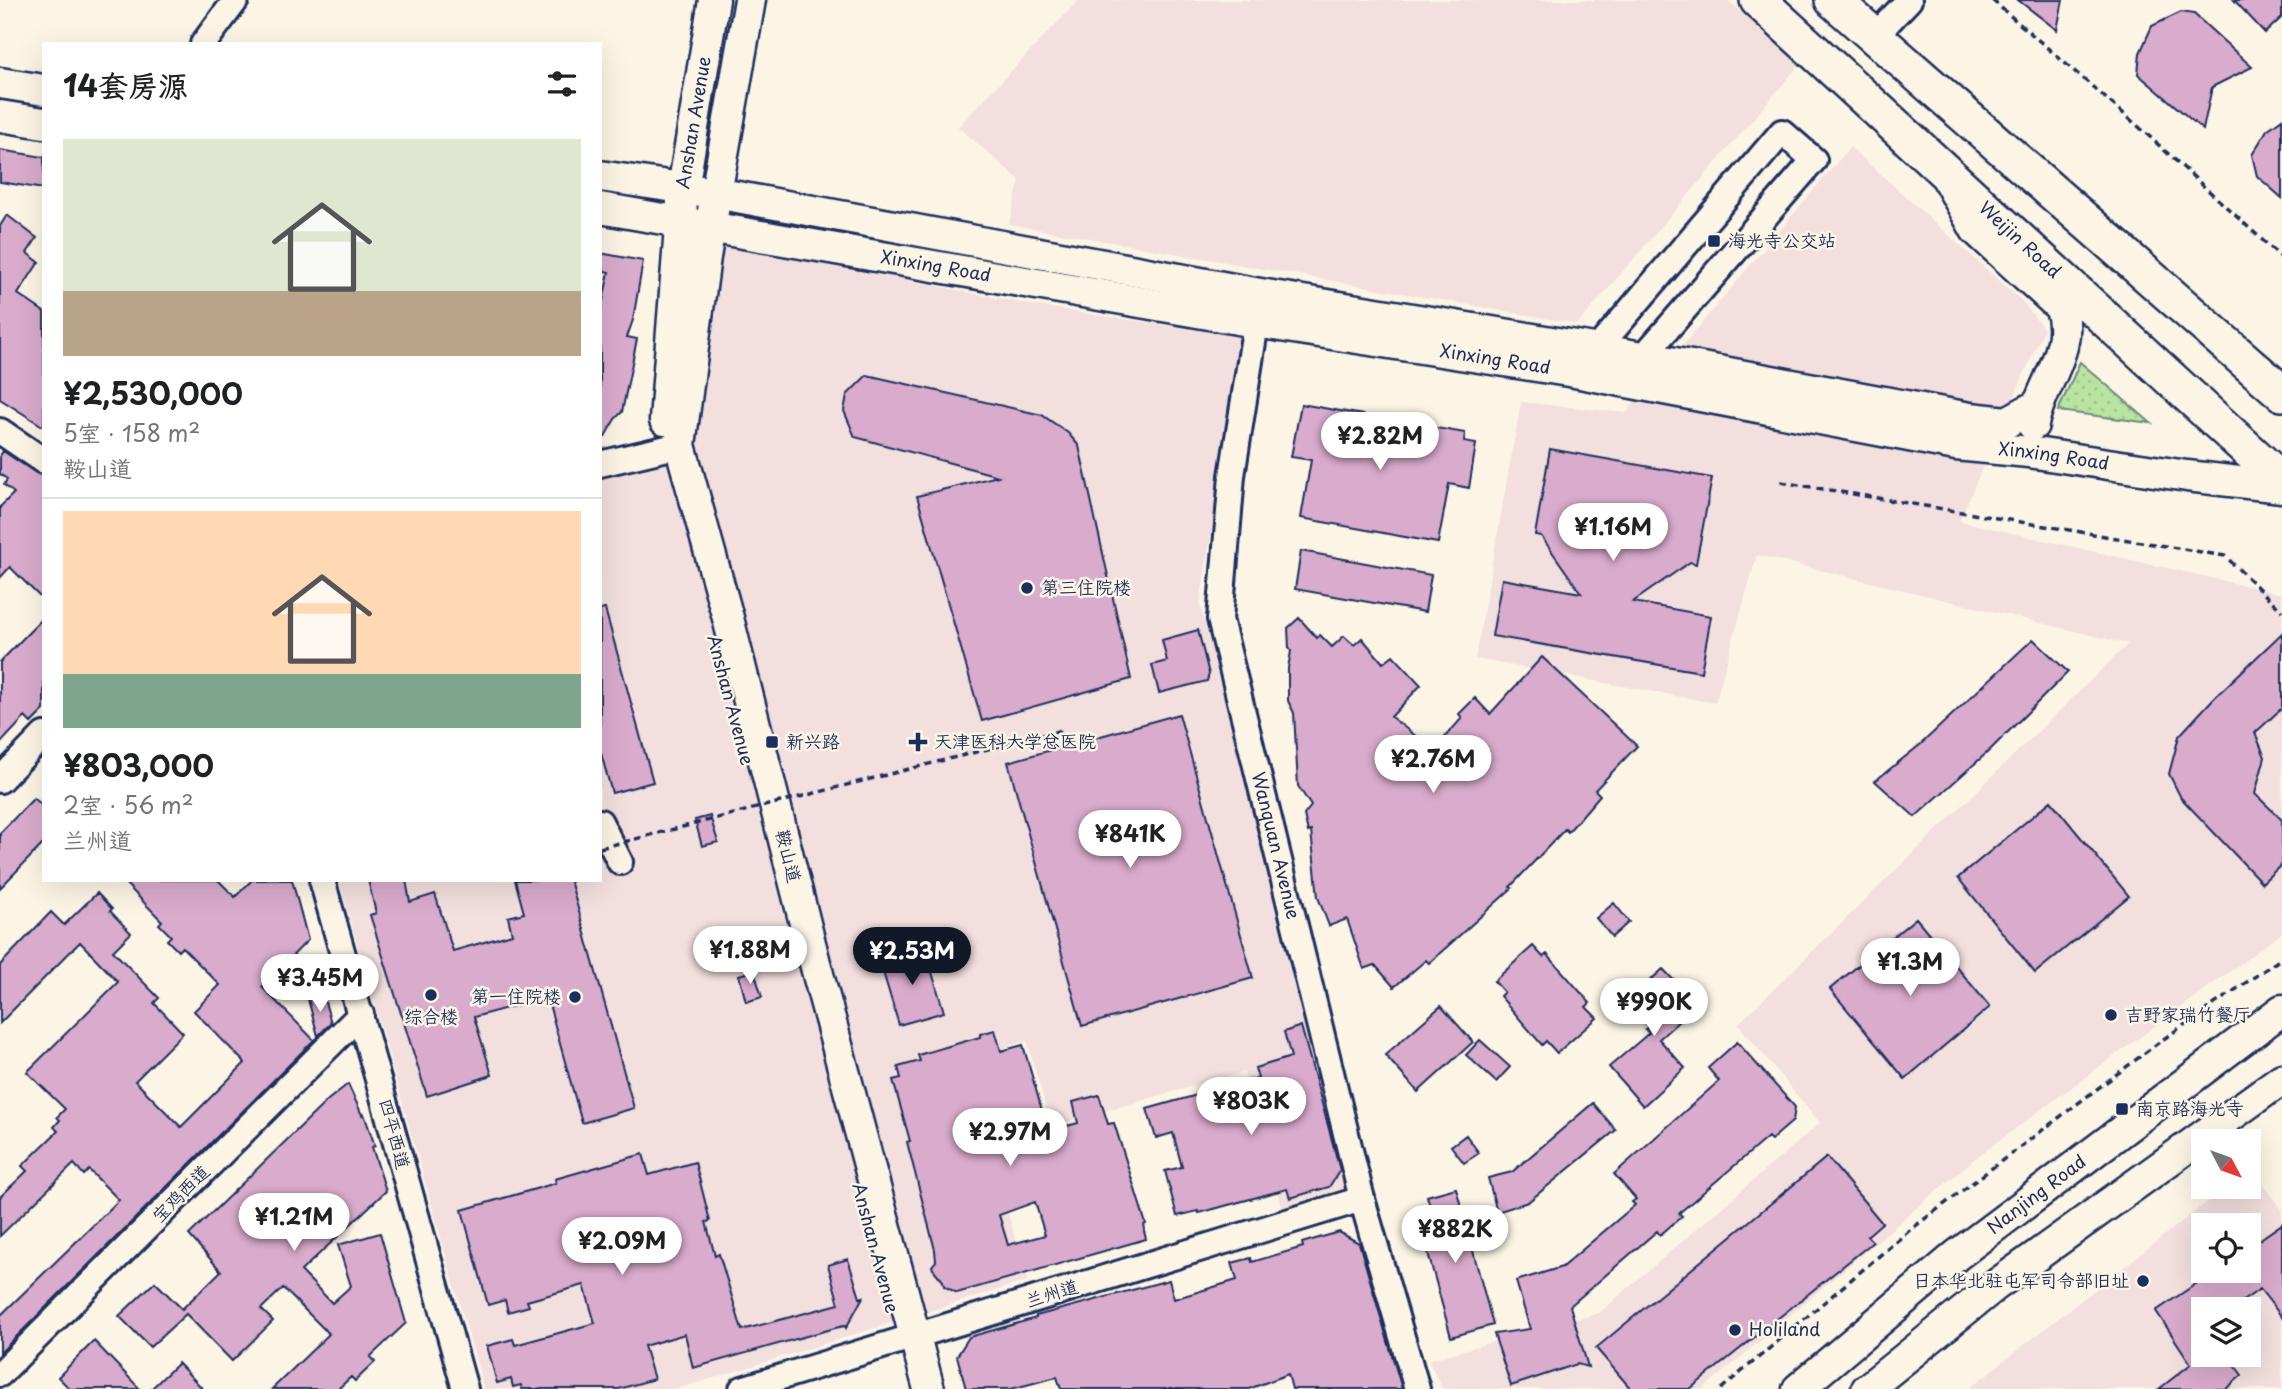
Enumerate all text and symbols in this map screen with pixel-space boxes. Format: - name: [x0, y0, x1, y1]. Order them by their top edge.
- street label: Anshan Avenue: [668, 54, 717, 191]
- text: 14套房源: [63, 62, 188, 107]
- icon: filters: [543, 65, 581, 103]
- icon: home: [259, 184, 385, 310]
- street label: Weijin Road: [1973, 194, 2068, 284]
- place label: 海光寺公交站: [1728, 226, 1836, 253]
- marker: 海光寺公交站: [1706, 233, 1722, 249]
- street label: Xinxing Road: [879, 242, 993, 288]
- street label: Xinxing Road: [1438, 336, 1553, 380]
- text: ¥2,530,000: [63, 370, 243, 415]
- pin: ¥2.82M: [1323, 412, 1437, 472]
- text: 5室 · 158 m²: [63, 415, 200, 450]
- text: ¥2.82M: [1337, 417, 1423, 452]
- street label: Xinxing Road: [1997, 434, 2111, 476]
- text: 鞍山道: [63, 450, 132, 485]
- pin: ¥1.16M: [1556, 504, 1670, 563]
- text: ¥1.16M: [1574, 508, 1652, 543]
- icon: home: [259, 556, 385, 682]
- place label: 第三住院楼: [1041, 573, 1131, 600]
- marker: 第三住院楼: [1019, 580, 1035, 596]
- street label: Anshan Avenue: [701, 631, 762, 768]
- place label: 新兴路: [786, 727, 840, 754]
- place label: 天津医科大学总医院: [934, 727, 1096, 754]
- marker: 天津医科大学总医院: [908, 732, 928, 752]
- marker: 新兴路: [764, 734, 780, 750]
- pin: ¥2.76M: [1376, 736, 1490, 795]
- text: ¥2.76M: [1390, 740, 1476, 775]
- text: ¥803,000: [63, 742, 214, 787]
- street label: Wanquan Avenue: [1246, 769, 1308, 922]
- text: 2室 · 56 m²: [63, 787, 194, 822]
- pin: ¥841K: [1081, 810, 1179, 870]
- text: ¥841K: [1094, 815, 1166, 850]
- text: 兰州道: [63, 822, 132, 857]
- street label: 鞍山道: [770, 826, 809, 885]
- pin: ¥1.88M: [693, 926, 807, 986]
- pin: ¥2.53M: [855, 928, 969, 987]
- text: ¥1.88M: [709, 931, 791, 966]
- text: ¥2.53M: [869, 932, 955, 967]
- pin: ¥1.3M: [1861, 939, 1959, 998]
- text: ¥1.3M: [1877, 943, 1943, 978]
- pin: ¥3.45M: [263, 954, 377, 1014]
- text: ¥3.45M: [277, 959, 363, 994]
- pin: ¥990K: [1605, 978, 1703, 1038]
- place label: 第一住院楼: [471, 982, 561, 1009]
- text: ¥990K: [1616, 983, 1692, 1018]
- marker: 综合楼: [423, 987, 439, 1003]
- marker: 第一住院楼: [567, 989, 583, 1005]
- place label: 吉野家瑞竹餐厅: [2125, 1000, 2251, 1027]
- place label: 综合楼: [404, 1002, 458, 1029]
- marker: 吉野家瑞竹餐厅: [2103, 1007, 2119, 1023]
- pin: ¥803K: [1202, 1078, 1300, 1137]
- text: ¥803K: [1212, 1082, 1290, 1117]
- place label: 南京路海光寺: [2136, 1094, 2244, 1121]
- street label: 四平西道: [373, 1095, 418, 1172]
- marker: 南京路海光寺: [2114, 1101, 2130, 1117]
- pin: ¥2.97M: [953, 1108, 1067, 1168]
- text: ¥2.97M: [968, 1113, 1052, 1148]
- north arrow: [2191, 1129, 2261, 1199]
- map controls: [2191, 1129, 2261, 1367]
- street label: Nanjing Road: [1981, 1147, 2091, 1240]
- street label: 宝鸡西道: [145, 1158, 215, 1228]
- street label: Anshan Avenue: [846, 1179, 907, 1316]
- pin: ¥1.21M: [237, 1194, 351, 1253]
- text: ¥1.21M: [255, 1198, 333, 1233]
- pin: ¥882K: [1406, 1206, 1504, 1265]
- text: ¥882K: [1417, 1210, 1493, 1245]
- button: locate: [2191, 1213, 2261, 1283]
- pin: ¥2.09M: [565, 1218, 679, 1277]
- text: ¥2.09M: [578, 1222, 666, 1257]
- place label: 日本华北驻屯军司令部旧址: [1913, 1266, 2129, 1293]
- street label: 兰州道: [1022, 1272, 1081, 1313]
- marker: 日本华北驻屯军司令部旧址: [2135, 1273, 2151, 1289]
- button: layers: [2191, 1297, 2261, 1367]
- place label: Holiland: [1749, 1315, 1820, 1342]
- marker: Holiland: [1727, 1322, 1743, 1338]

